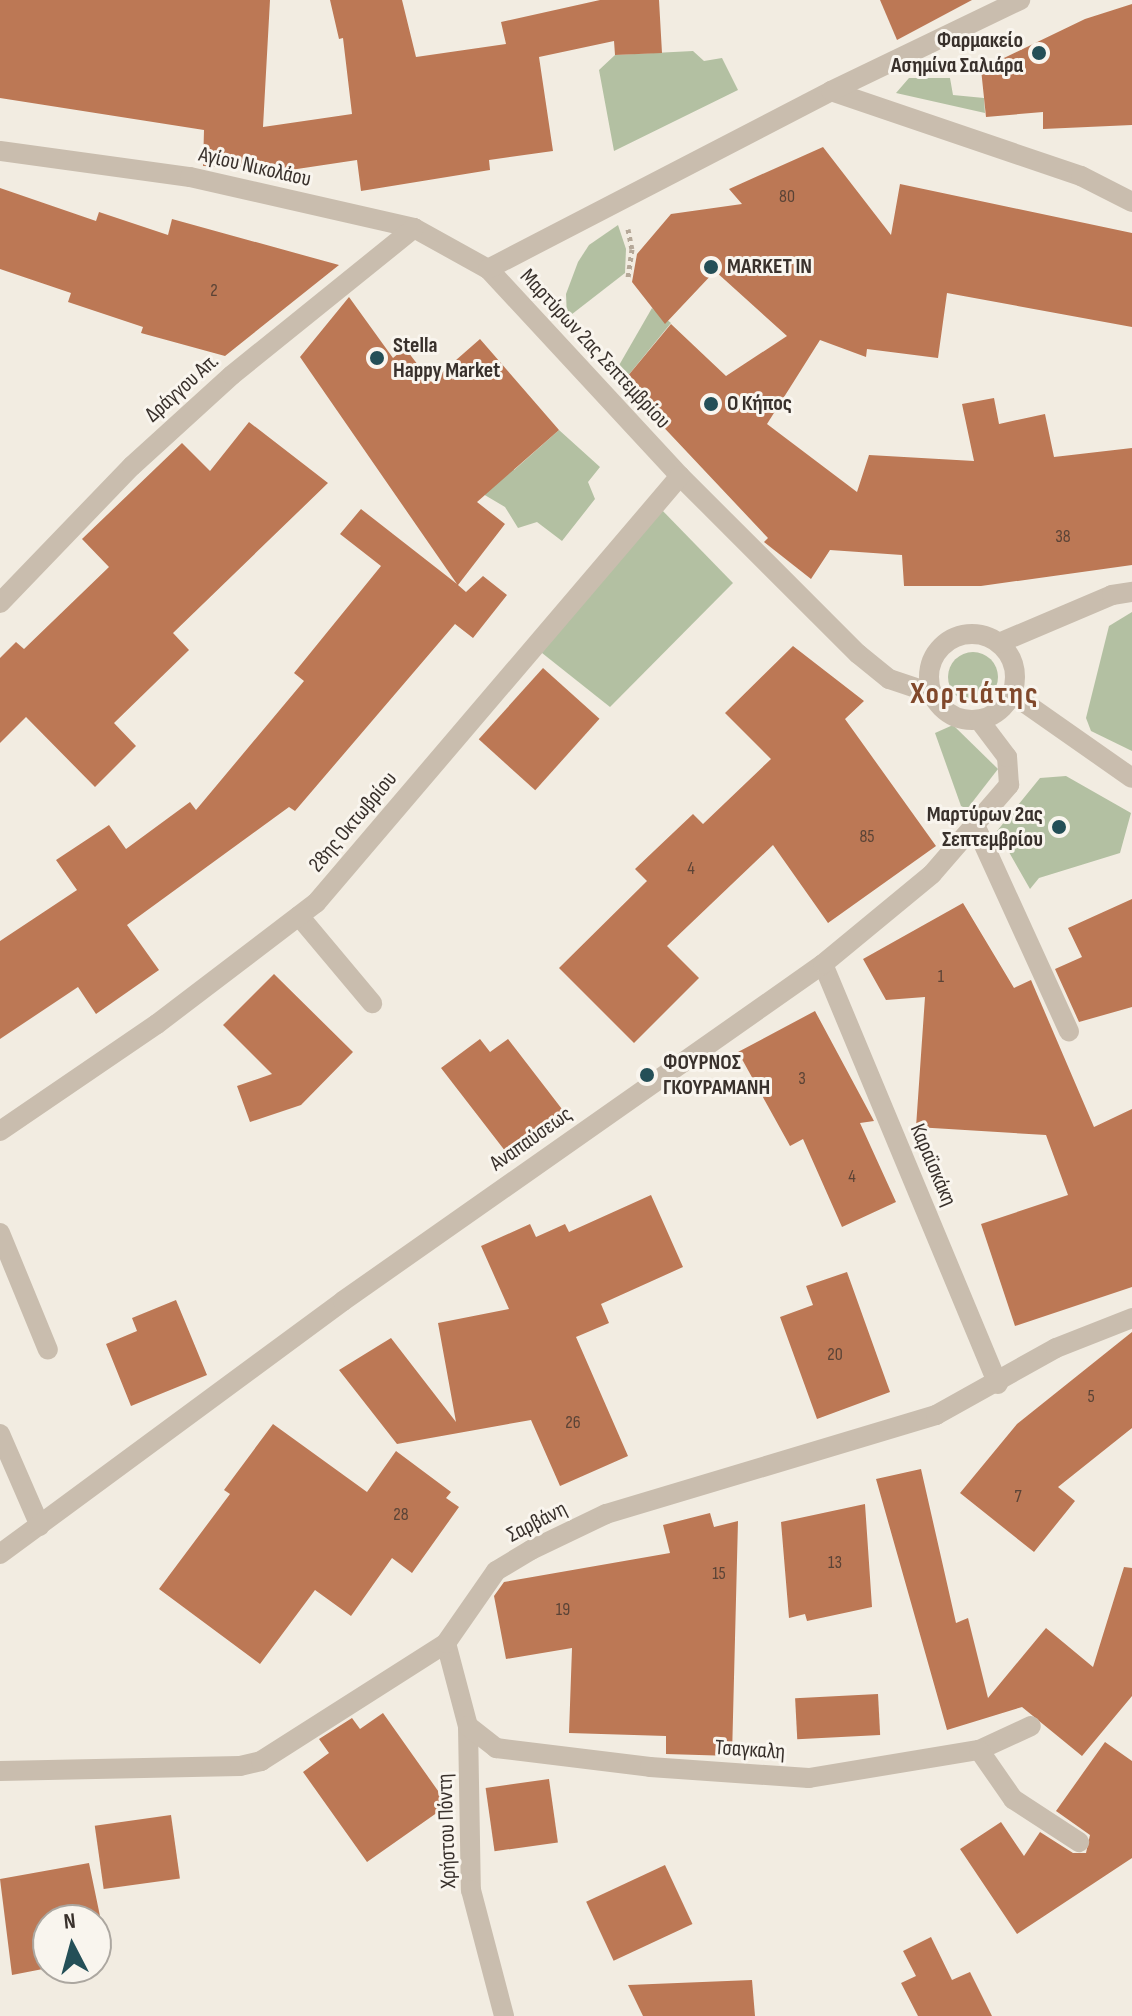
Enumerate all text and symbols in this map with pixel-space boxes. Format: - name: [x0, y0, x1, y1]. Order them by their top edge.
- place label: Φαρμακείο Ασημίνα Σαλιάρα: [891, 27, 1023, 78]
- marker: Φαρμακείο Ασημίνα Σαλιάρα: [1030, 44, 1048, 62]
- street label: Αγίου Νικολάου: [196, 141, 314, 193]
- house number: 80: [779, 186, 795, 208]
- place label: MARKET IN: [727, 254, 812, 280]
- marker: MARKET IN: [702, 258, 720, 276]
- street label: Μαρτύρων 2ας Σεπτεμβρίου: [514, 264, 676, 434]
- house number: 2: [210, 280, 218, 302]
- place label: Stella Happy Market: [393, 332, 500, 384]
- street label: Δράγγου Απ.: [140, 348, 224, 428]
- marker: Stella Happy Market: [368, 349, 386, 367]
- place label: Ο Κήπος: [727, 391, 792, 417]
- marker: Ο Κήπος: [702, 395, 720, 413]
- house number: 38: [1055, 526, 1071, 548]
- district label: Χορτιάτης: [910, 676, 1040, 712]
- street label: 28ης Οκτωβρίου: [303, 766, 403, 878]
- place label: Μαρτύρων 2ας Σεπτεμβρίου: [927, 801, 1043, 852]
- marker: Μαρτύρων 2ας Σεπτεμβρίου: [1050, 818, 1068, 836]
- house number: 85: [859, 826, 875, 848]
- house number: 4: [687, 858, 695, 880]
- house number: 1: [938, 966, 944, 988]
- place label: ΦΟΥΡΝΟΣ ΓΚΟΥΡΑΜΑΝΗ: [663, 1049, 770, 1100]
- marker: ΦΟΥΡΝΟΣ ΓΚΟΥΡΑΜΑΝΗ: [638, 1066, 656, 1084]
- house number: 3: [798, 1068, 806, 1090]
- street label: Αναπαύσεως: [485, 1101, 577, 1177]
- street label: Καραϊσκάκη: [904, 1120, 962, 1210]
- house number: 4: [848, 1166, 856, 1188]
- house number: 20: [827, 1344, 843, 1366]
- house number: 5: [1087, 1386, 1095, 1408]
- house number: 26: [565, 1412, 581, 1434]
- house number: 7: [1014, 1486, 1022, 1508]
- street label: Σαρβάνη: [503, 1496, 571, 1548]
- house number: 28: [393, 1504, 409, 1526]
- house number: 13: [828, 1552, 842, 1574]
- house number: 15: [712, 1563, 726, 1585]
- house number: 19: [556, 1599, 570, 1621]
- street label: Τσαγκαλη: [714, 1734, 786, 1766]
- street label: Χρήστου Πόντη: [432, 1773, 462, 1889]
- north arrow: [32, 1904, 112, 1984]
- text: N: [62, 1908, 77, 1936]

